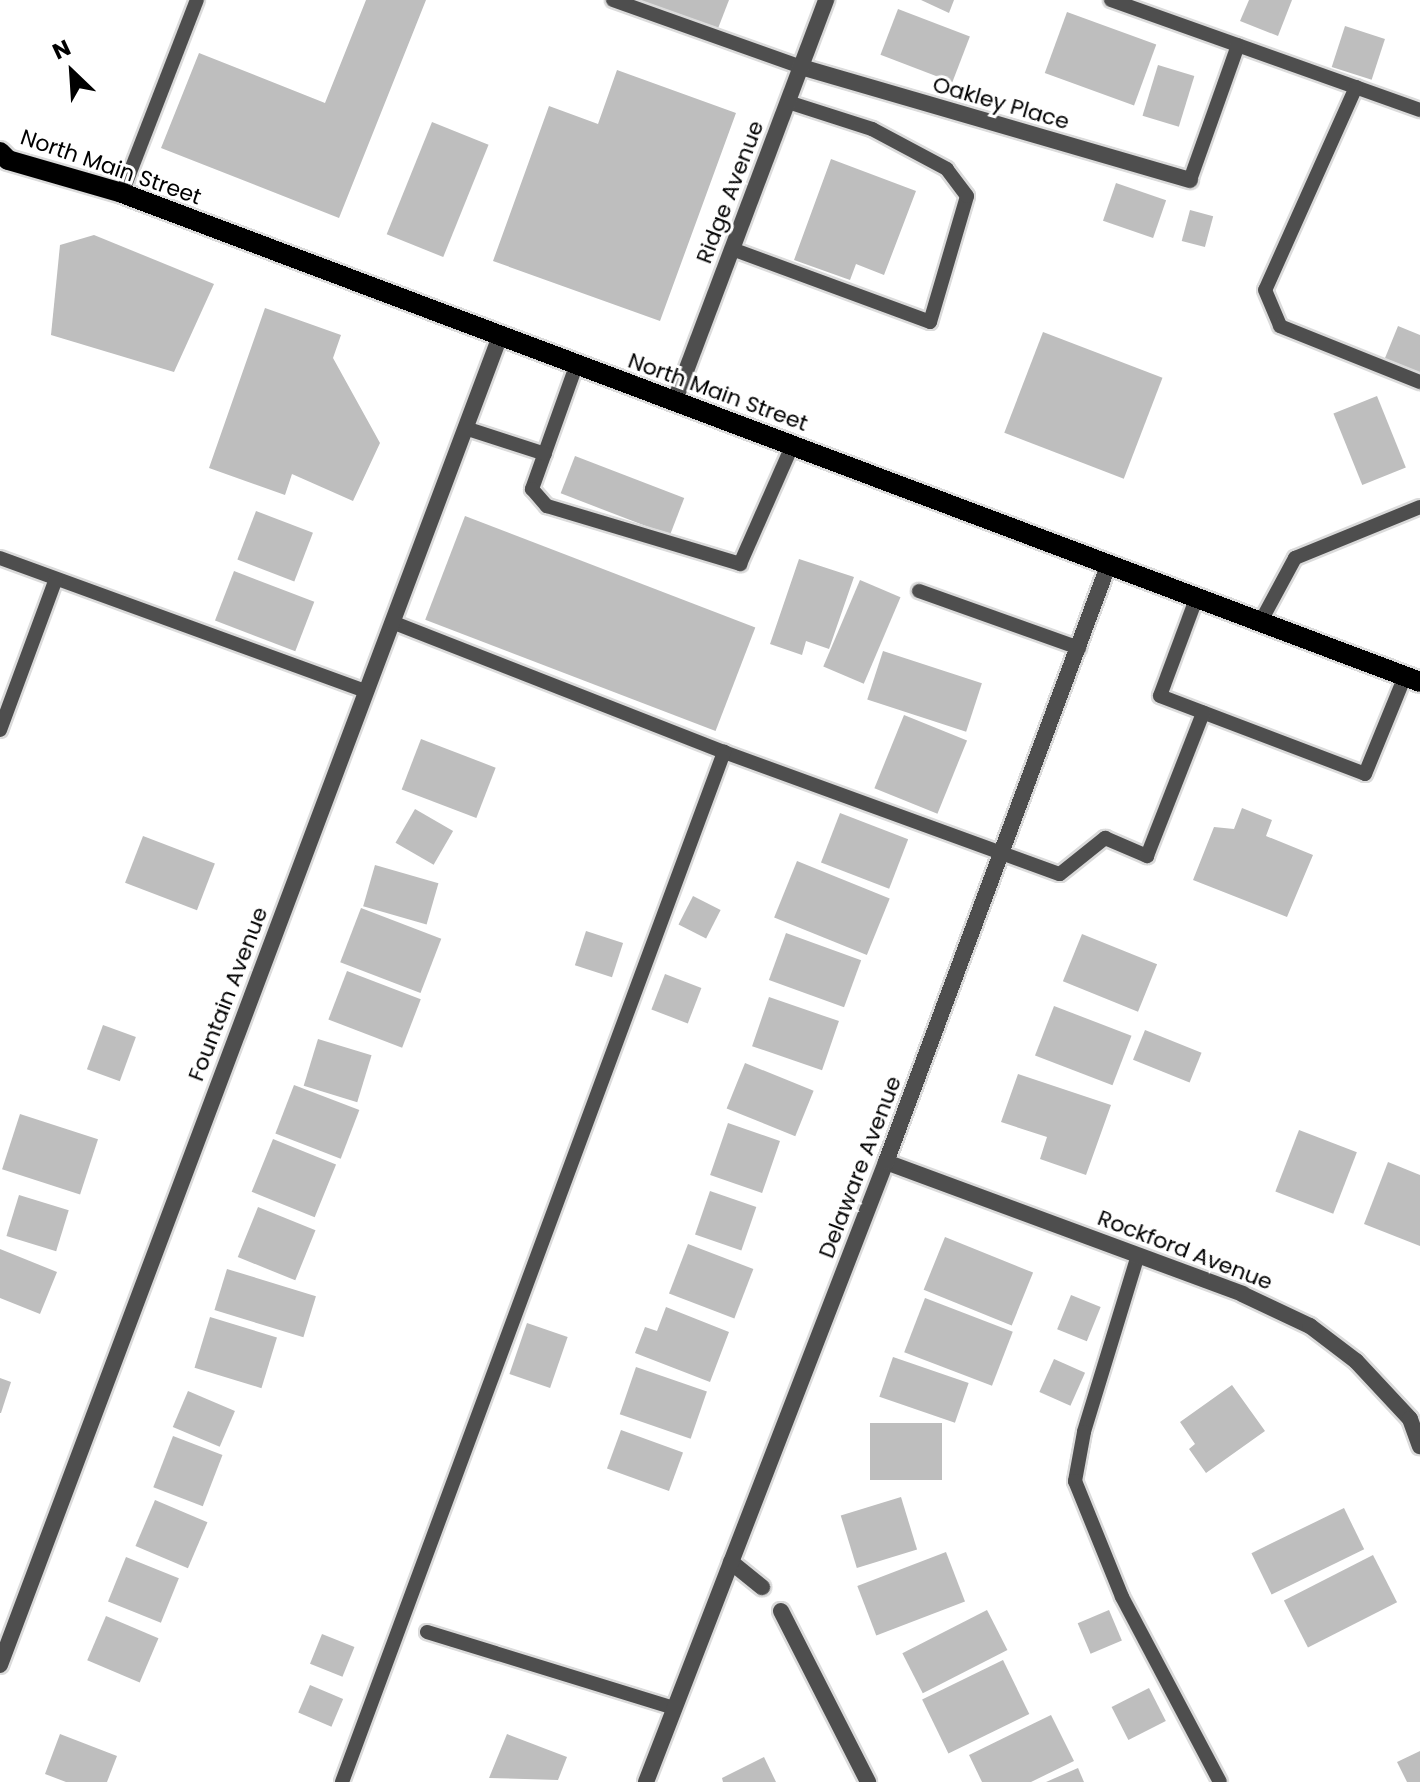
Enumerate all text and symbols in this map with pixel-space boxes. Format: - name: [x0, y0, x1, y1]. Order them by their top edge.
- north arrow: [32, 32, 112, 112]
- text: N: [48, 32, 76, 67]
- street label: Oakley Place: [930, 71, 1072, 135]
- street label: Ridge Avenue: [691, 117, 769, 267]
- street label: North Main Street: [17, 124, 205, 210]
- street label: North Main Street: [625, 347, 811, 437]
- street label: Fountain Avenue: [183, 903, 273, 1085]
- street label: Delaware Avenue: [813, 1072, 907, 1262]
- street label: Rockford Avenue: [1094, 1205, 1276, 1295]

